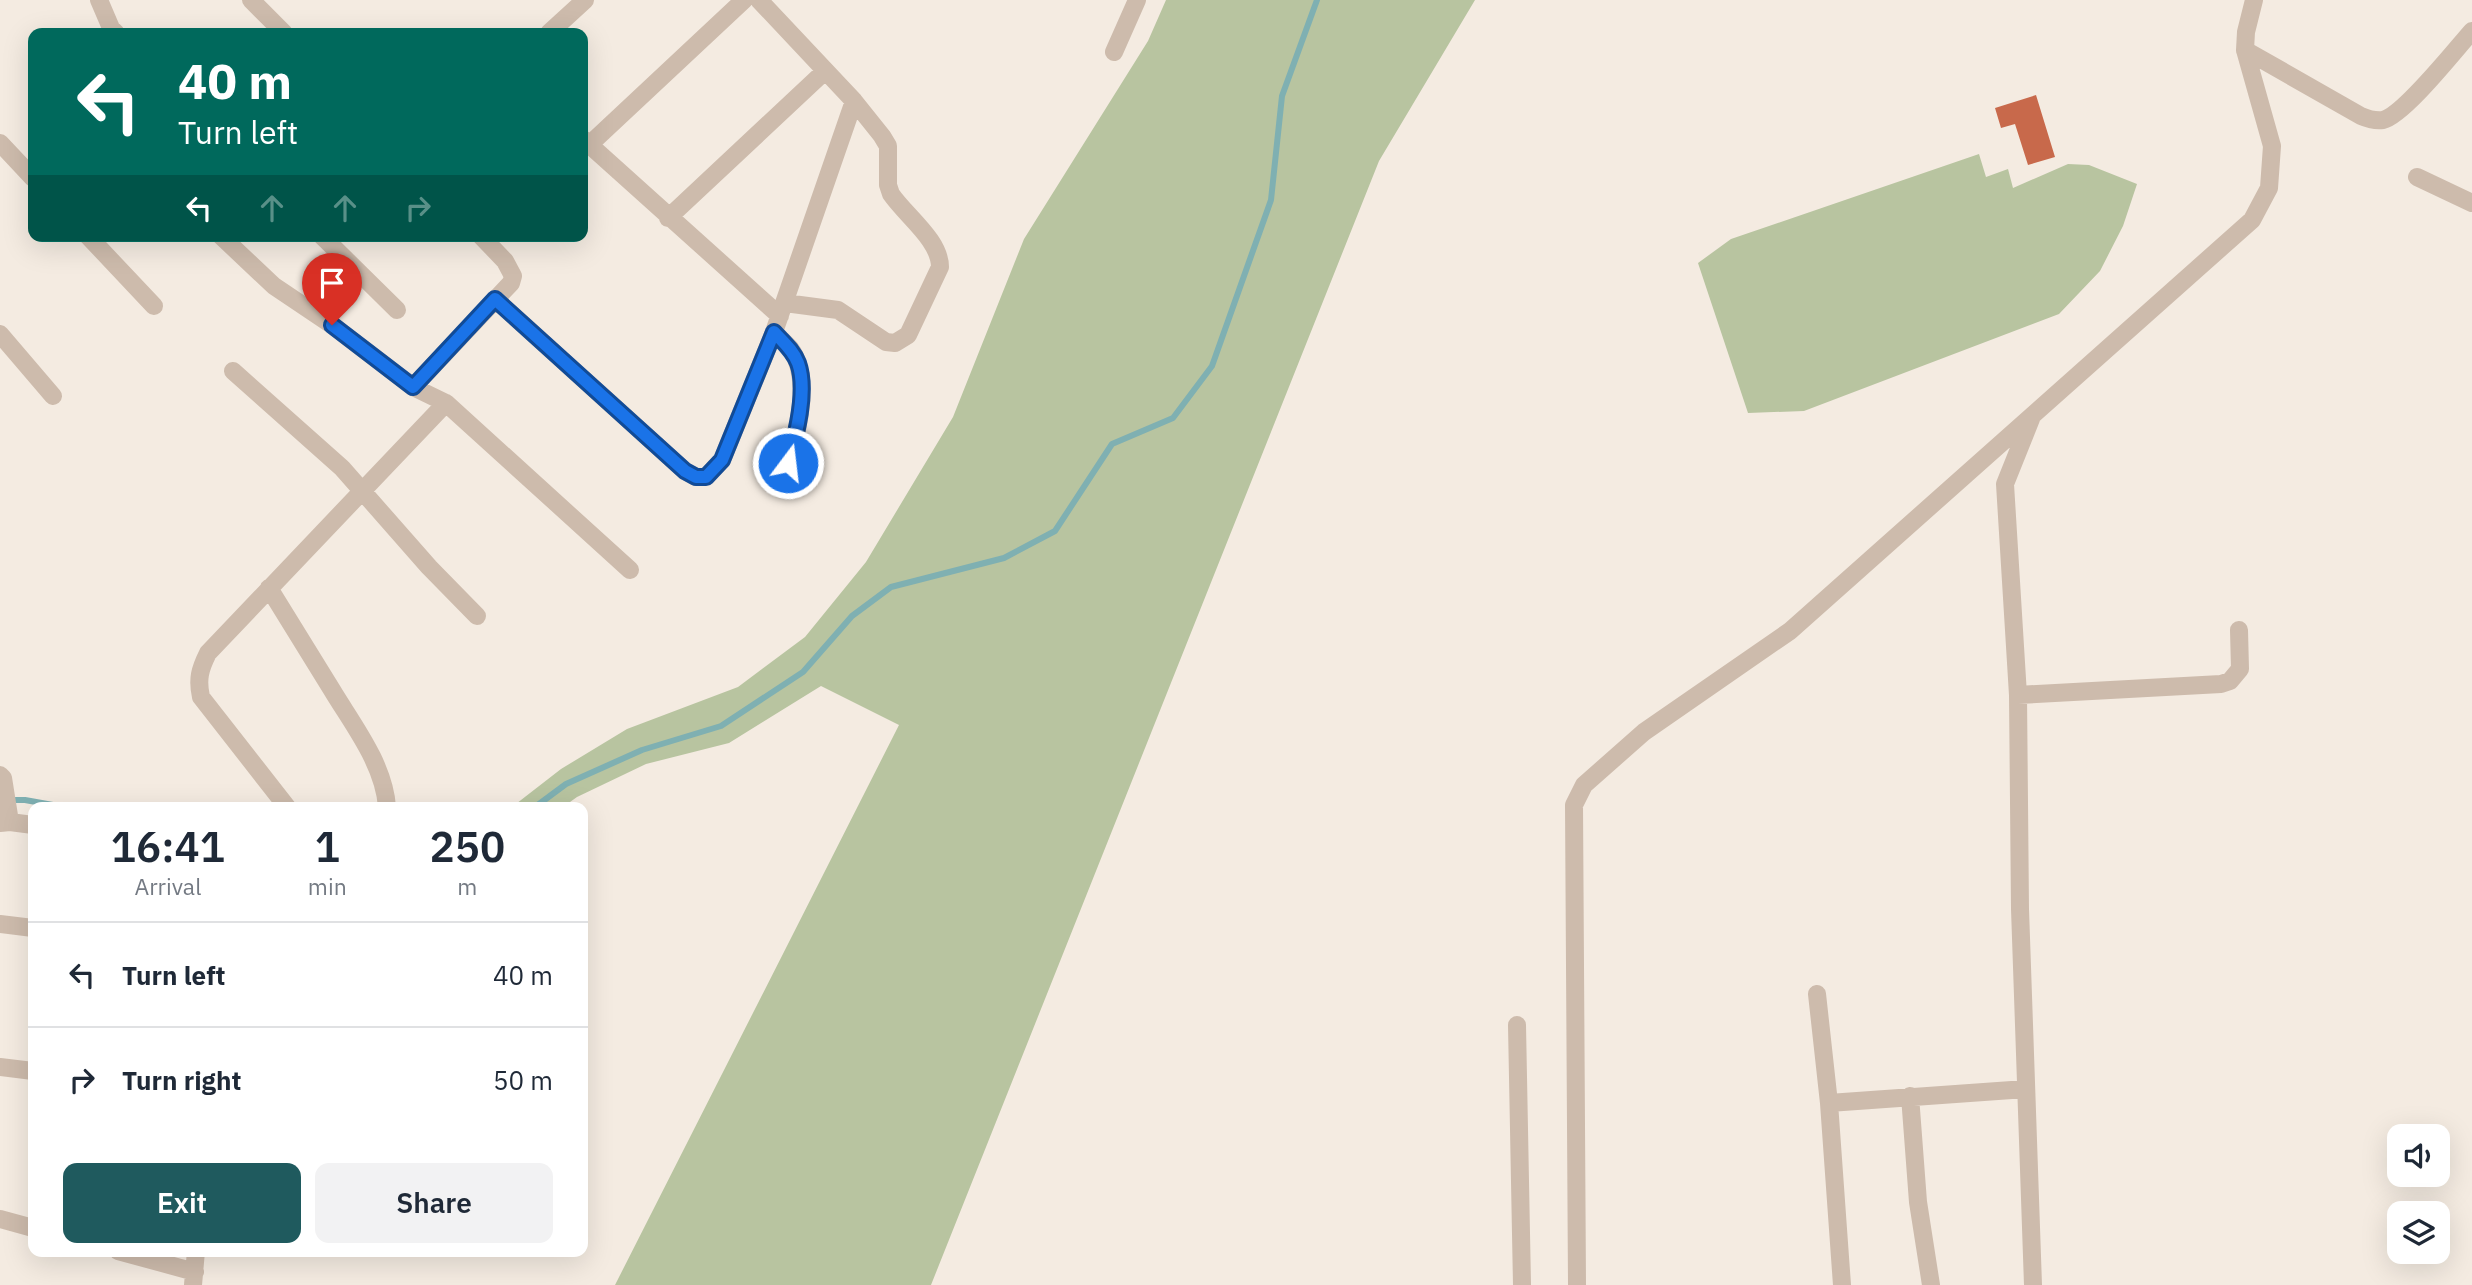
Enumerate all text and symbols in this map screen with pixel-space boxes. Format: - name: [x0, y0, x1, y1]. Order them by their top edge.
- text: 40 m: [178, 49, 292, 112]
- icon: left: [63, 56, 154, 147]
- text: Turn left: [178, 111, 298, 153]
- icon: left: [180, 189, 218, 227]
- icon: ahead: [253, 189, 291, 227]
- icon: ahead: [326, 189, 364, 227]
- icon: right: [399, 189, 437, 227]
- pin: [302, 253, 362, 325]
- icon: arrive: [313, 264, 351, 302]
- position arrow: [751, 426, 825, 500]
- text: 16:41: [111, 819, 225, 874]
- text: 1: [315, 819, 340, 874]
- text: 250: [430, 819, 505, 874]
- text: Arrival: [134, 871, 201, 901]
- text: min: [308, 871, 347, 901]
- text: m: [457, 871, 477, 901]
- icon: left: [63, 956, 101, 994]
- text: Turn left: [122, 958, 225, 992]
- text: 40 m: [493, 958, 553, 992]
- icon: right: [63, 1061, 101, 1099]
- text: Turn right: [122, 1063, 241, 1097]
- text: 50 m: [493, 1063, 553, 1097]
- map controls: [2387, 1124, 2450, 1264]
- button: sound: [2387, 1124, 2450, 1187]
- button: Exit: [63, 1163, 301, 1243]
- button: Share: [315, 1163, 553, 1243]
- button: layers: [2387, 1201, 2450, 1264]

